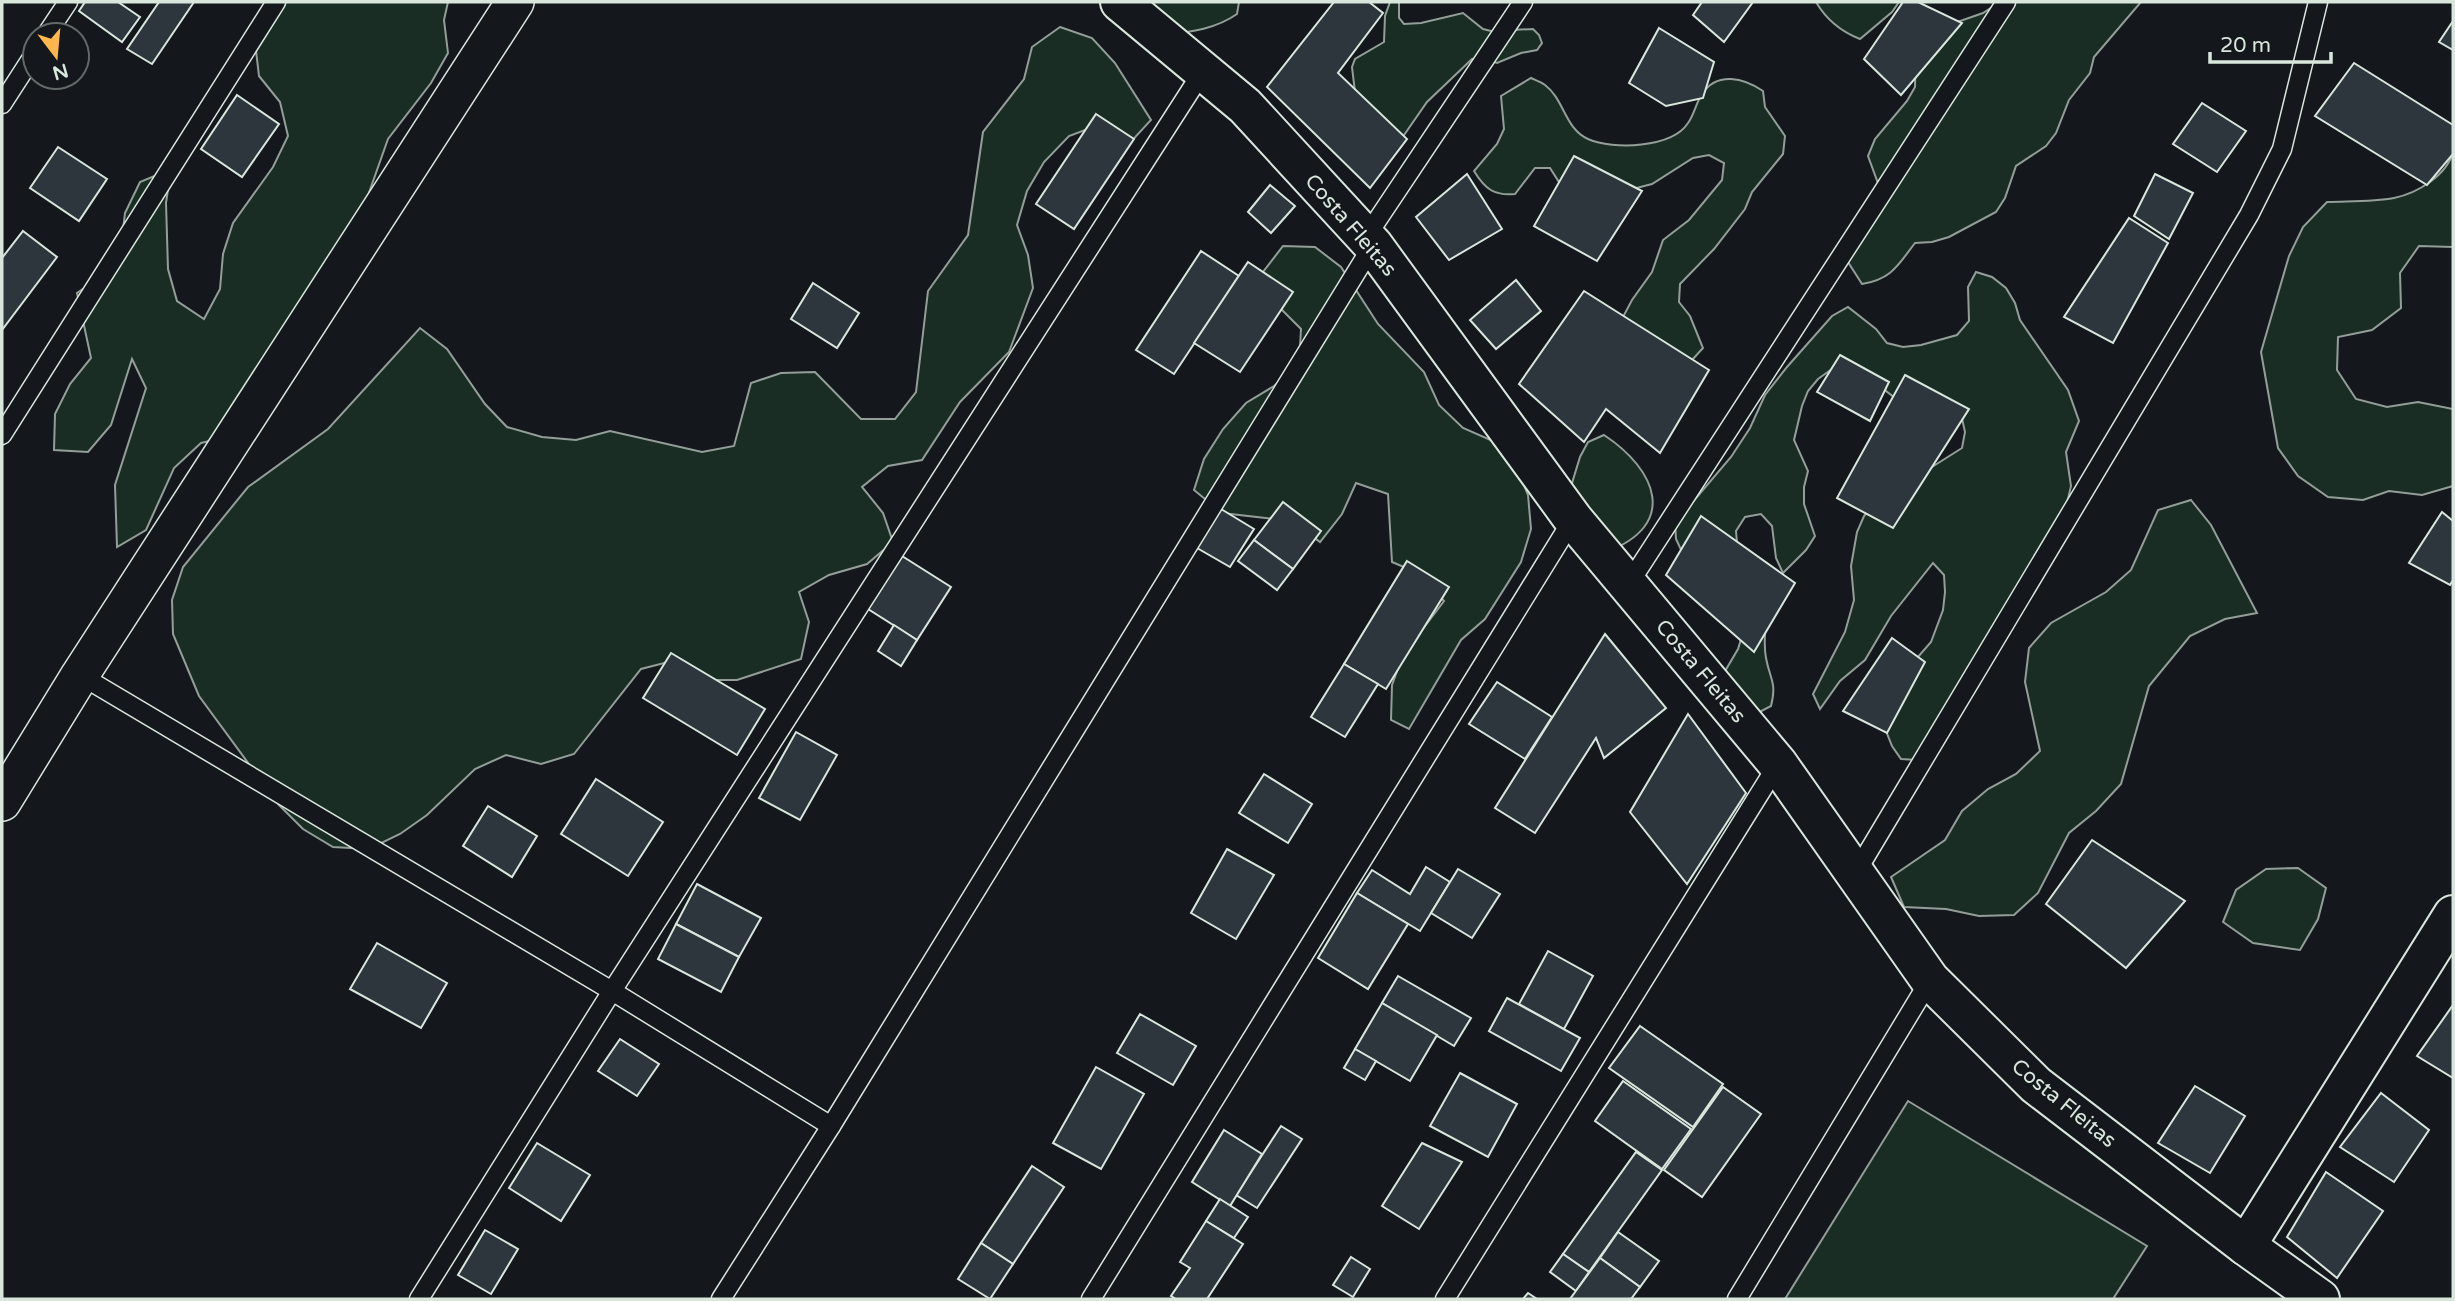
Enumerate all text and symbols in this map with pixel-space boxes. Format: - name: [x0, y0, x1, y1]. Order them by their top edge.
- north arrow: [21, 21, 91, 91]
- scale bar: [2210, 21, 2331, 65]
- text: 20 m: [2220, 33, 2271, 58]
- text: N: [50, 59, 71, 84]
- street label: Costa Fleitas: [1299, 169, 1402, 282]
- street label: Costa Fleitas: [1650, 615, 1751, 728]
- street label: Costa Fleitas: [2006, 1054, 2121, 1153]

